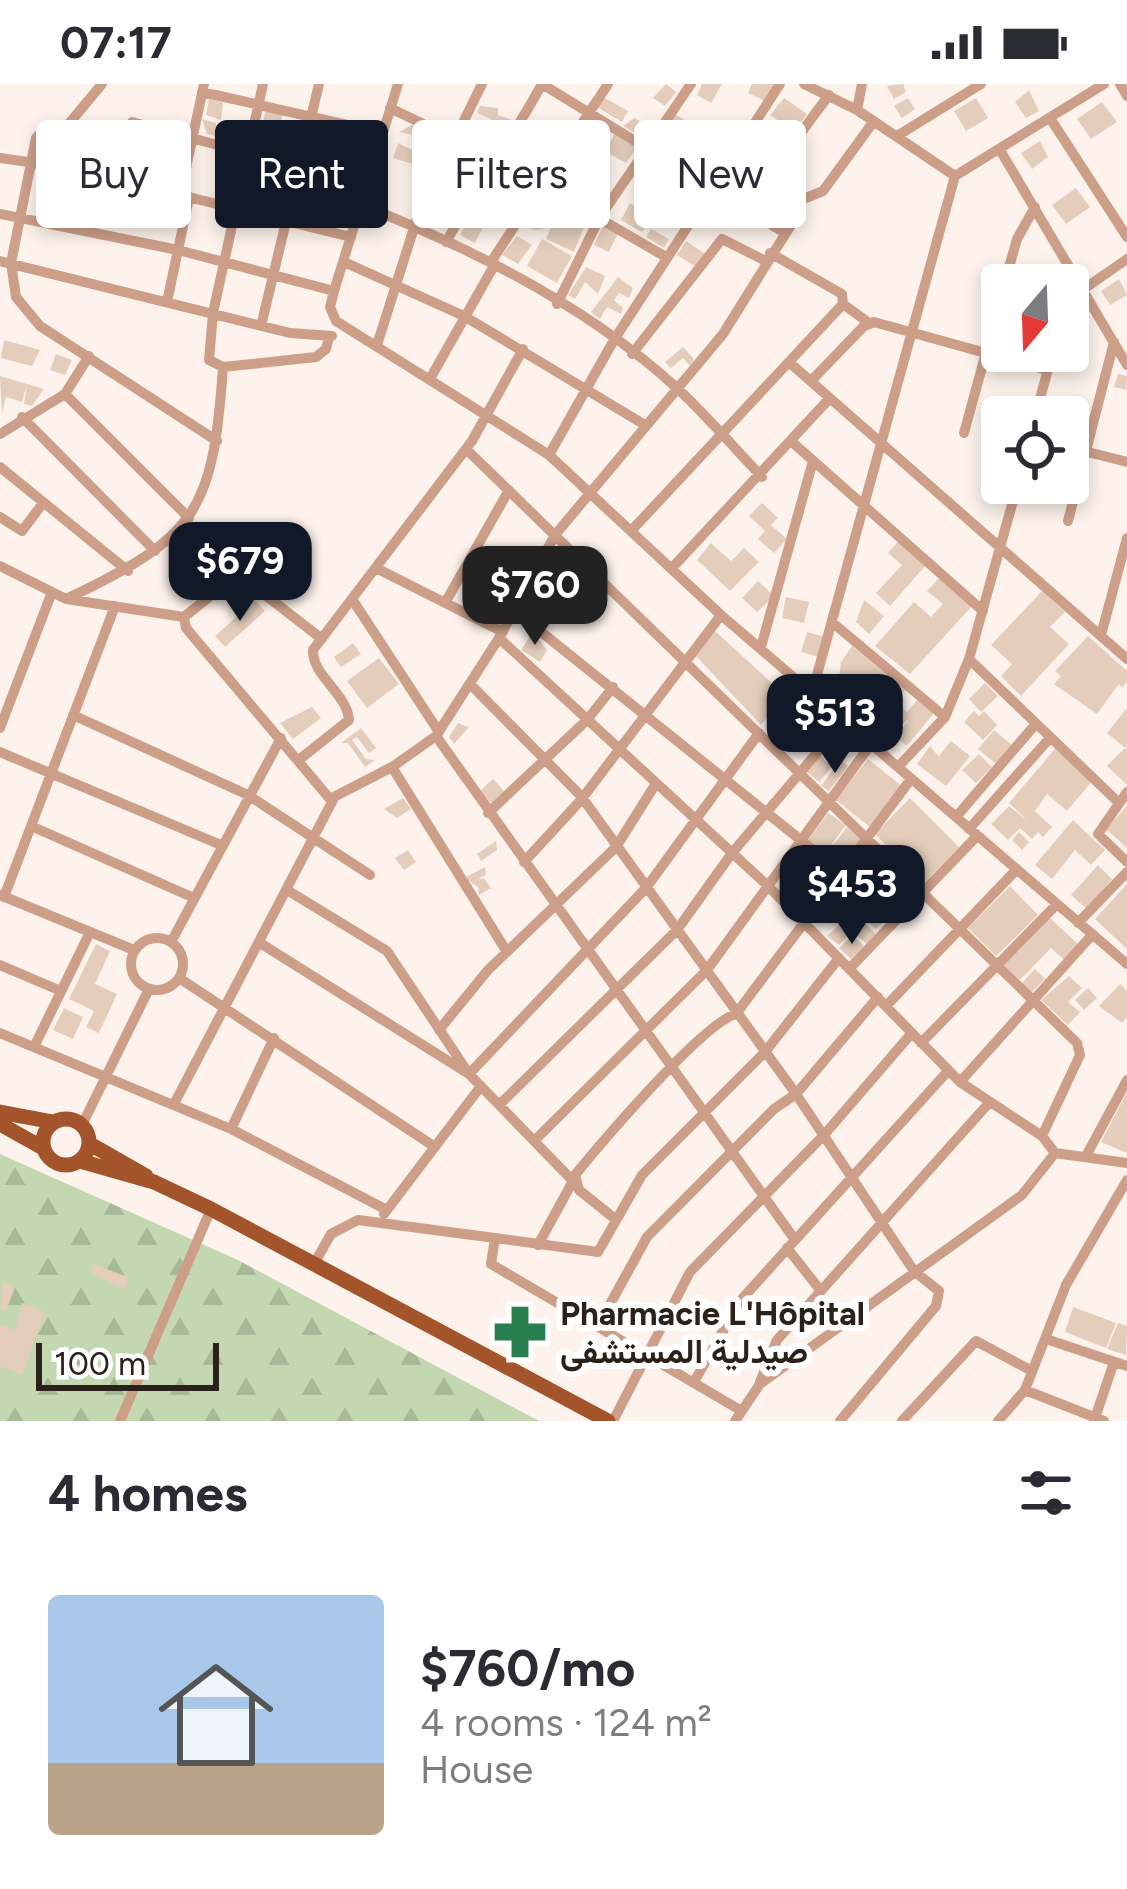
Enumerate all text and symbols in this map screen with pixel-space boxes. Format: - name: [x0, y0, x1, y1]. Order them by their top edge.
- text: 07:17: [60, 15, 172, 69]
- chip: Buy: [36, 120, 191, 228]
- chip: Rent: [215, 120, 388, 228]
- chip: Filters: [412, 120, 610, 228]
- chip: New: [634, 120, 806, 228]
- north arrow: [981, 264, 1089, 372]
- map controls: [981, 264, 1089, 504]
- button: locate: [981, 396, 1089, 504]
- pin: $679: [169, 522, 311, 624]
- text: $679: [196, 537, 284, 584]
- pin: $760: [464, 546, 606, 648]
- text: $760: [489, 561, 581, 608]
- pin: $513: [764, 674, 906, 776]
- text: $513: [794, 689, 876, 736]
- pin: $453: [781, 845, 923, 947]
- text: $453: [807, 860, 897, 907]
- place label: Pharmacie L'Hôpital صيدلية المستشفى: [560, 1294, 865, 1372]
- pharmacy icon: Pharmacie L'Hôpital صيدلية المستشفى: [491, 1303, 549, 1361]
- scale bar: [36, 1337, 219, 1390]
- text: 100 m: [54, 1344, 146, 1383]
- icon: filters: [1013, 1460, 1079, 1526]
- text: 4 homes: [48, 1463, 248, 1524]
- text: $760/mo: [420, 1638, 635, 1699]
- icon: home: [144, 1643, 288, 1787]
- text: 4 rooms · 124 m²: [420, 1699, 712, 1746]
- text: House: [420, 1746, 533, 1793]

